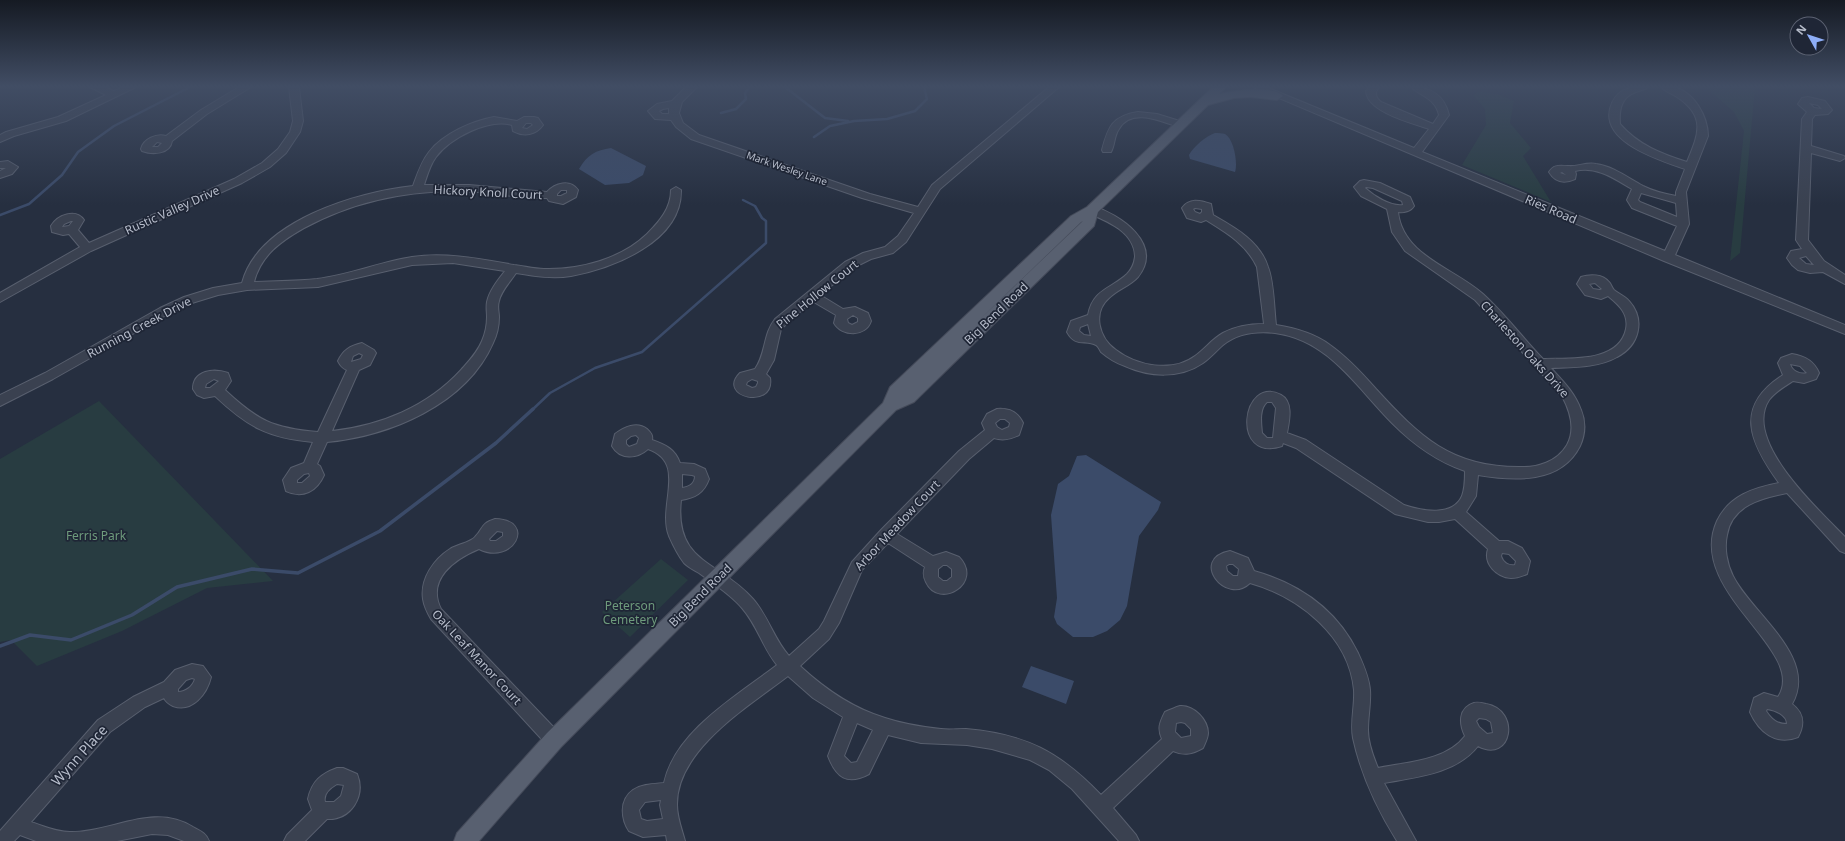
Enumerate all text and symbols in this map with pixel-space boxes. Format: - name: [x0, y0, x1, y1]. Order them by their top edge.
- north arrow: [1789, 16, 1829, 56]
- text: N: [1792, 21, 1809, 38]
- street label: Mark Wesley Lane: [745, 148, 830, 189]
- street label: Rustic Valley Drive: [122, 181, 222, 239]
- street label: Hickory Knoll Court: [433, 181, 543, 203]
- street label: Ries Road: [1522, 190, 1580, 228]
- street label: Pine Hollow Court: [772, 255, 862, 332]
- street label: Big Bend Road: [960, 278, 1032, 348]
- street label: Running Creek Drive: [84, 292, 194, 362]
- street label: Charleston Oaks Drive: [1477, 297, 1573, 401]
- street label: Arbor Meadow Court: [850, 475, 944, 574]
- park label: Ferris Park: [66, 527, 127, 544]
- street label: Big Bend Road: [665, 560, 735, 630]
- park label: Peterson Cemetery: [603, 597, 658, 628]
- street label: Oak Leaf Manor Court: [428, 606, 526, 709]
- street label: Wynn Place: [47, 720, 111, 789]

